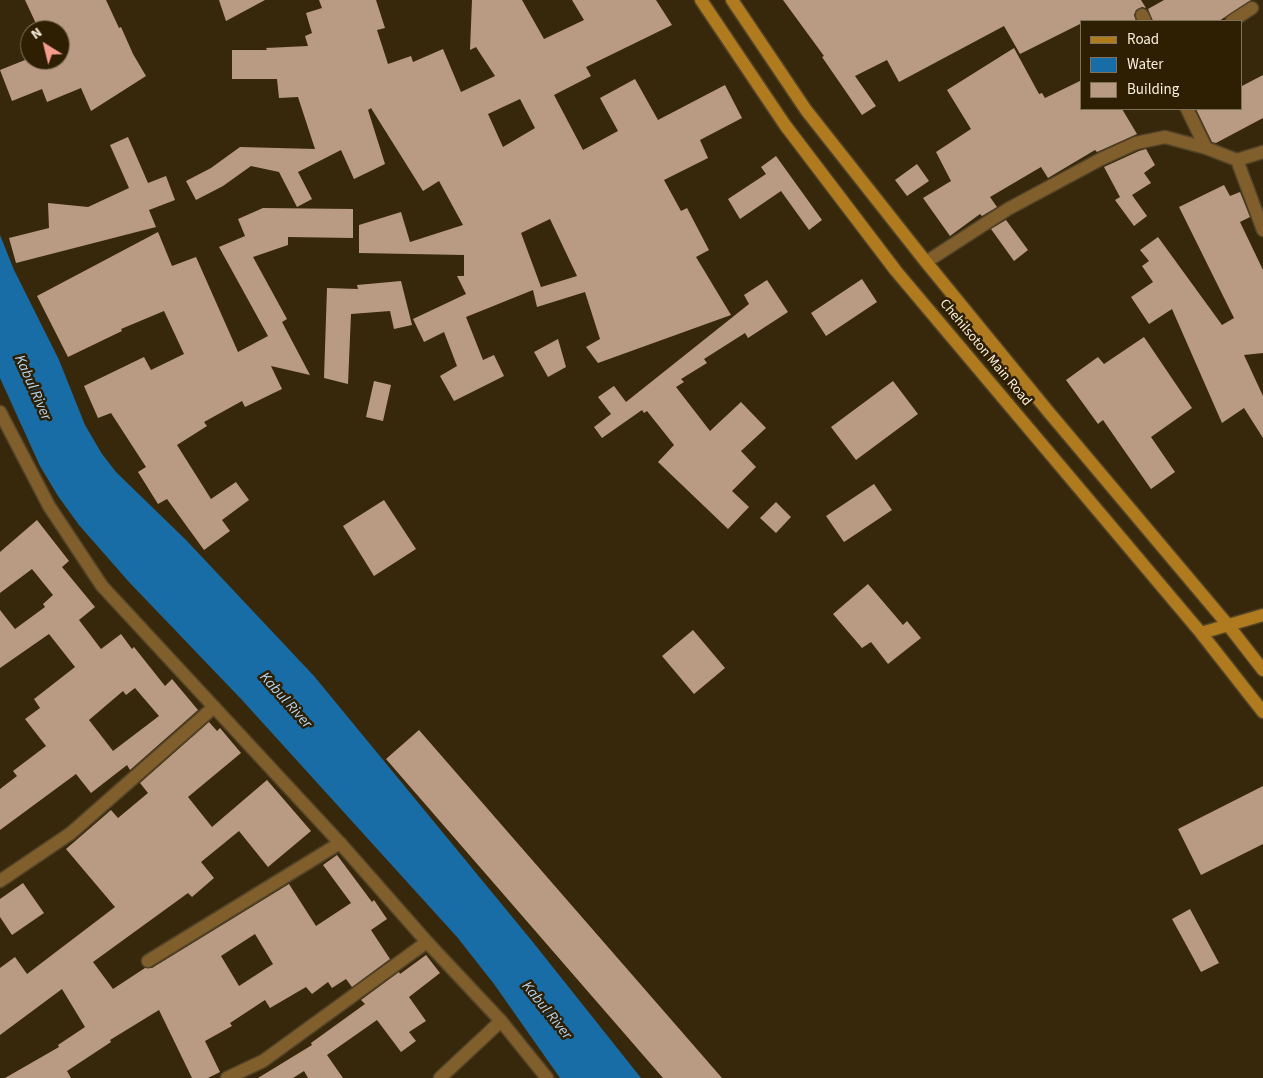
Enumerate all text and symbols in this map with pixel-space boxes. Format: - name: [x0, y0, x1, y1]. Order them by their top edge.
- north arrow: [20, 20, 70, 70]
- legend: [1080, 20, 1243, 110]
- text: N: [27, 23, 46, 45]
- text: Road: [1127, 29, 1159, 50]
- text: Water: [1127, 54, 1163, 75]
- text: Building: [1127, 79, 1179, 100]
- street label: Chehilsoton Main Road: [935, 296, 1035, 410]
- water label: Kabul River: [10, 352, 54, 424]
- water label: Kabul River: [255, 669, 315, 733]
- water label: Kabul River: [517, 978, 575, 1044]

